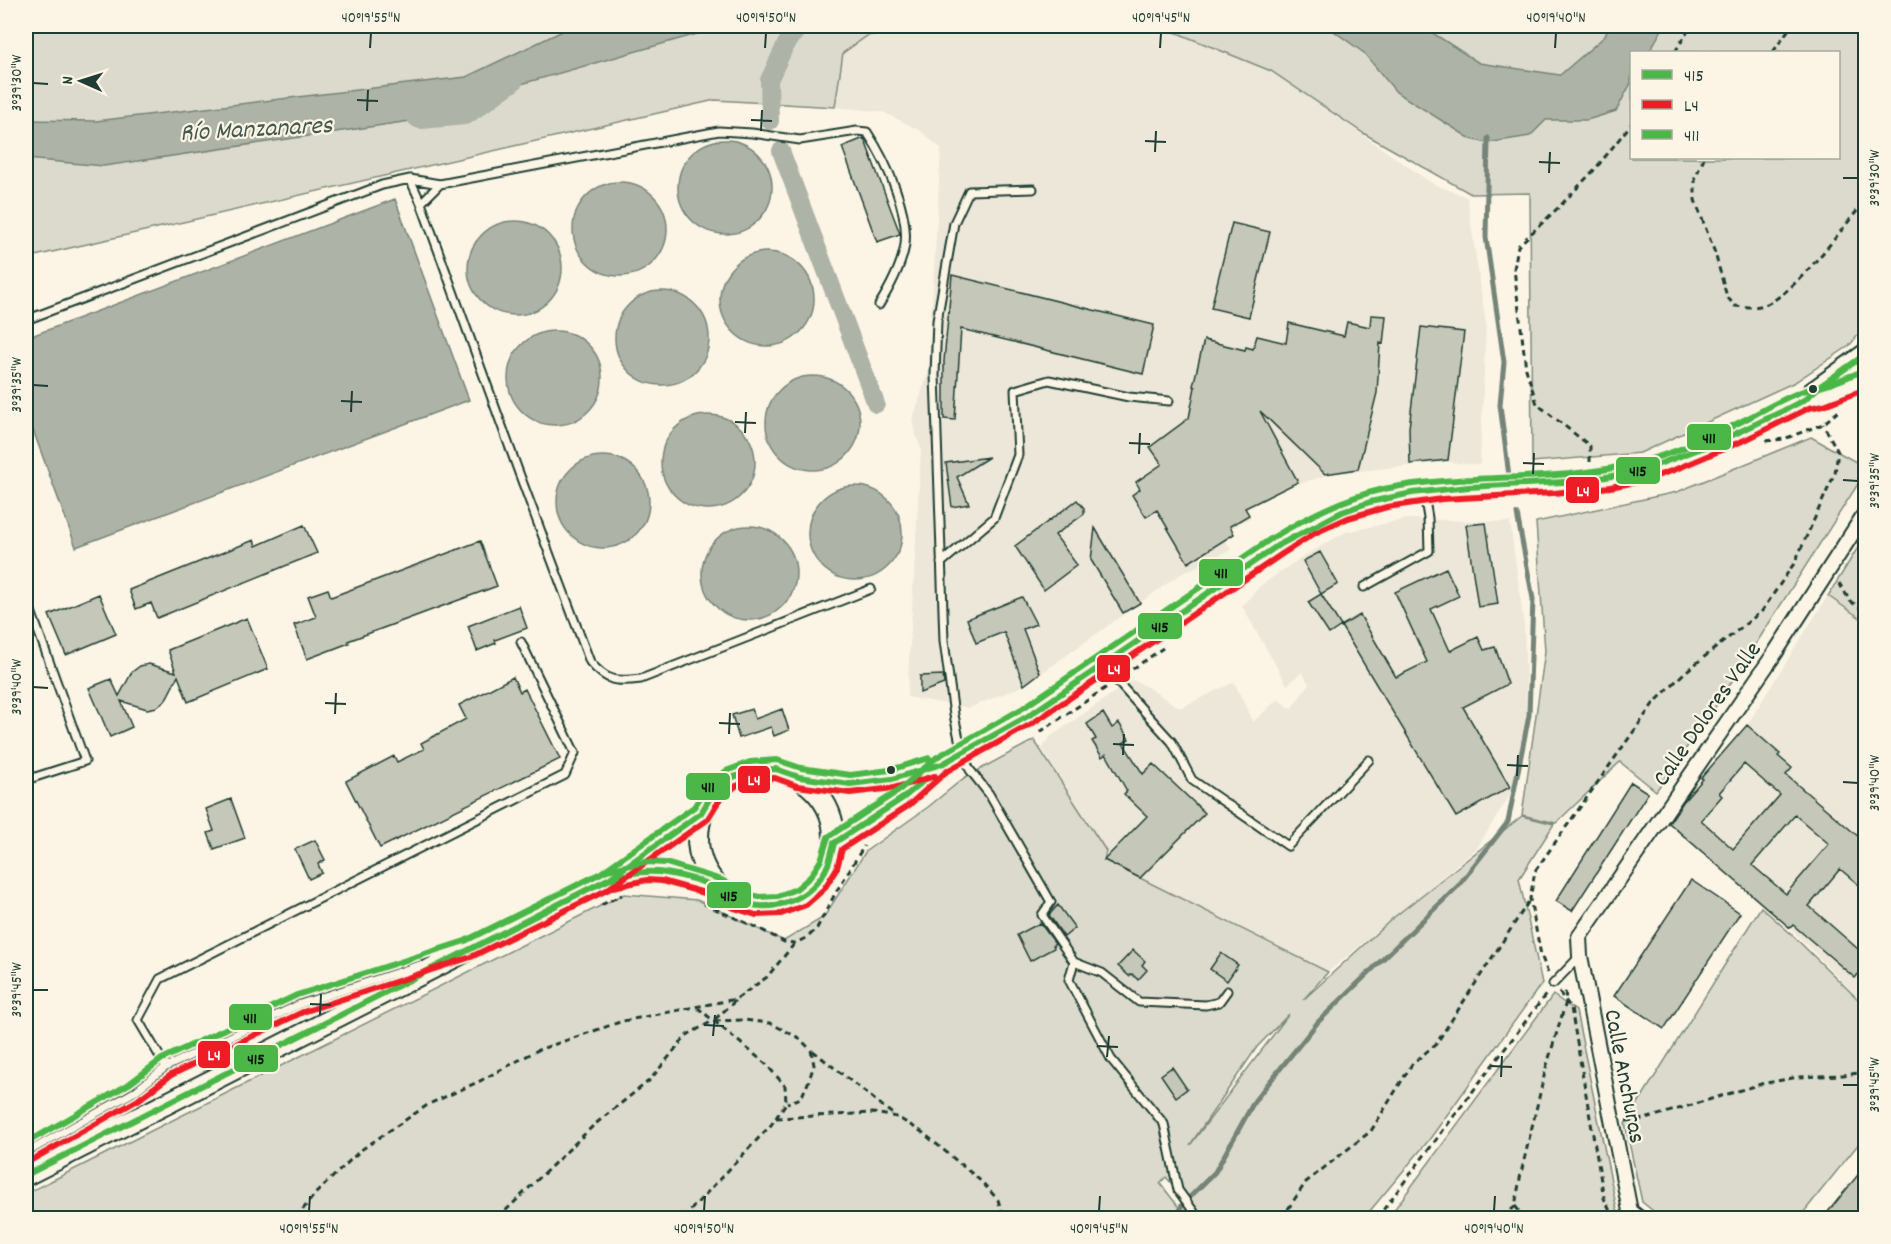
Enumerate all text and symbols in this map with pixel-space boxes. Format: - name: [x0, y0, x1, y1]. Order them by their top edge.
- text: 40°19'55"N: [342, 8, 400, 30]
- text: 40°19'50"N: [736, 8, 796, 30]
- text: 40°19'45"N: [1132, 8, 1190, 30]
- text: 40°19'40"N: [1526, 8, 1586, 30]
- north arrow: [51, 51, 111, 111]
- legend: [1630, 51, 1840, 159]
- text: 3°39'30"W: [7, 54, 29, 111]
- text: 415: [1684, 65, 1704, 90]
- text: N: [57, 76, 80, 85]
- text: L4: [1684, 95, 1699, 120]
- water label: Río Manzanares: [179, 108, 334, 153]
- text: 411: [1684, 125, 1699, 150]
- text: 3°39'30"W: [1865, 149, 1887, 206]
- text: 3°39'35"W: [7, 357, 29, 413]
- unlabelled marker: [1807, 383, 1819, 395]
- line badge: 411: [1686, 423, 1732, 451]
- text: 411: [1702, 428, 1716, 451]
- text: 3°39'35"W: [1865, 453, 1887, 509]
- line badge: 415: [1615, 456, 1661, 485]
- text: 415: [1629, 461, 1647, 484]
- line badge: L4: [1565, 476, 1600, 504]
- text: L4: [1576, 481, 1590, 504]
- line badge: 411: [1198, 558, 1244, 587]
- text: 411: [1214, 563, 1228, 586]
- line badge: 415: [1137, 612, 1183, 640]
- text: 415: [1151, 617, 1169, 640]
- street label: Calle Dolores Valle: [1646, 635, 1771, 794]
- line badge: L4: [1096, 654, 1131, 683]
- text: 3°39'40"W: [7, 658, 29, 715]
- text: L4: [1107, 659, 1121, 682]
- text: 3°39'40"W: [1865, 754, 1887, 811]
- unlabelled marker: [885, 764, 897, 776]
- line badge: L4: [737, 765, 771, 794]
- text: L4: [747, 770, 761, 793]
- line badge: 411: [685, 772, 731, 801]
- text: 411: [701, 777, 715, 800]
- line badge: 415: [706, 881, 752, 909]
- text: 415: [720, 886, 738, 909]
- text: 3°39'45"W: [7, 962, 29, 1018]
- line badge: 411: [228, 1003, 273, 1031]
- street label: Calle Anchuras: [1593, 1007, 1653, 1147]
- text: 411: [243, 1008, 257, 1031]
- line badge: L4: [197, 1040, 231, 1069]
- line badge: 415: [233, 1044, 279, 1073]
- text: L4: [207, 1045, 221, 1068]
- text: 415: [247, 1049, 265, 1072]
- text: 3°39'45"W: [1865, 1057, 1887, 1113]
- text: 40°19'55"N: [280, 1219, 338, 1241]
- text: 40°19'50"N: [674, 1219, 734, 1241]
- text: 40°19'45"N: [1070, 1219, 1128, 1241]
- text: 40°19'40"N: [1464, 1219, 1524, 1241]

